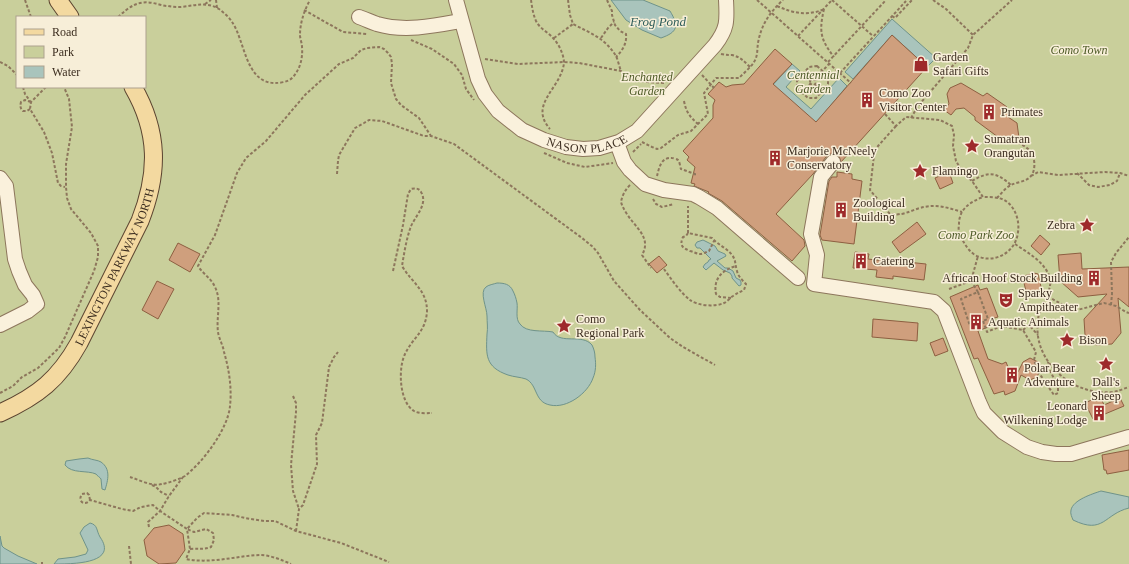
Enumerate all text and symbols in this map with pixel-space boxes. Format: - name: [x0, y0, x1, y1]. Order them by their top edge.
- water label: Frog Pond: [629, 14, 687, 29]
- legend: [16, 16, 146, 88]
- text: Road: [52, 25, 77, 39]
- park label: Como Town: [1050, 43, 1108, 57]
- text: Park: [52, 45, 74, 59]
- place label: Garden Safari Gifts: [933, 50, 989, 78]
- shop icon: Garden Safari Gifts: [912, 55, 930, 73]
- text: Water: [52, 65, 80, 79]
- park label: Centennial Garden: [787, 68, 840, 96]
- park label: Enchanted Garden: [620, 70, 674, 98]
- place label: Como Zoo Visitor Center: [879, 86, 947, 114]
- building icon: Como Zoo Visitor Center: [858, 91, 876, 109]
- building icon: Primates: [980, 103, 998, 121]
- place label: Primates: [1001, 105, 1043, 119]
- street label: NASON PLACE: [545, 132, 630, 156]
- place label: Sumatran Orangutan: [984, 132, 1035, 160]
- place icon: Sumatran Orangutan: [963, 137, 981, 155]
- place label: Marjorie McNeely Conservatory: [787, 144, 877, 172]
- building icon: Marjorie McNeely Conservatory: [766, 149, 784, 167]
- place icon: Flamingo: [911, 162, 929, 180]
- place label: Flamingo: [932, 164, 978, 178]
- street label: LEXINGTON PARKWAY NORTH: [72, 186, 157, 348]
- place label: Zoological Building: [853, 196, 906, 224]
- building icon: Zoological Building: [832, 201, 850, 219]
- place icon: Zebra: [1078, 216, 1096, 234]
- place label: Zebra: [1047, 218, 1076, 232]
- park label: Como Park Zoo: [938, 228, 1014, 242]
- building icon: Catering: [852, 252, 870, 270]
- place label: Catering: [873, 254, 914, 268]
- building icon: African Hoof Stock Building: [1085, 269, 1103, 287]
- place label: African Hoof Stock Building: [942, 271, 1082, 285]
- place label: Sparky Ampitheater: [1018, 286, 1078, 314]
- theatre icon: Sparky Ampitheater: [997, 291, 1015, 309]
- place label: Como Regional Park: [576, 312, 644, 340]
- building icon: Aquatic Animals: [967, 313, 985, 331]
- place label: Aquatic Animals: [988, 315, 1069, 329]
- place icon: Como Regional Park: [555, 317, 573, 335]
- place icon: Bison: [1058, 331, 1076, 349]
- place label: Bison: [1079, 333, 1107, 347]
- place icon: Dall's Sheep: [1097, 355, 1115, 373]
- place label: Polar Bear Adventure: [1024, 361, 1075, 389]
- building icon: Polar Bear Adventure: [1003, 366, 1021, 384]
- place label: Dall's Sheep: [1091, 375, 1121, 403]
- place label: Leonard Wilkening Lodge: [1003, 399, 1087, 427]
- building icon: Leonard Wilkening Lodge: [1090, 404, 1108, 422]

